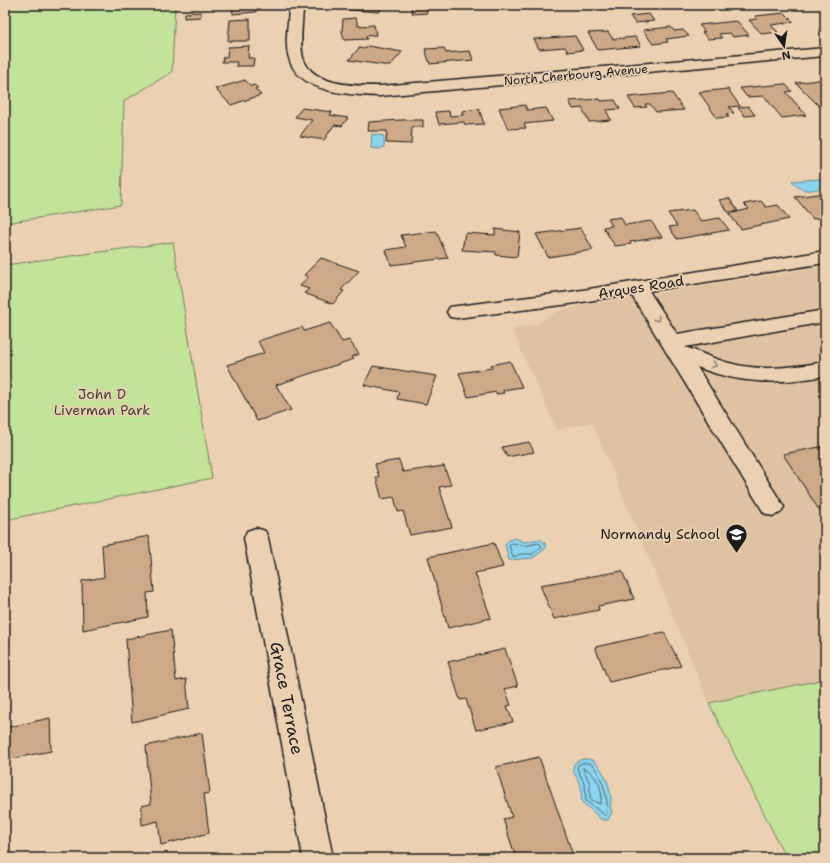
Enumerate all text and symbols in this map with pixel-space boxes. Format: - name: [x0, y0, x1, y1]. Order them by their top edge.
- north arrow: [764, 26, 804, 66]
- text: N: [780, 47, 792, 64]
- street label: North Cherbourg Avenue: [503, 61, 649, 89]
- street label: Arques Road: [597, 271, 685, 303]
- one-way arrow: [652, 315, 660, 322]
- one-way arrow: [710, 361, 717, 369]
- park label: John D Liverman Park: [54, 385, 150, 419]
- school or university icon: Normandy School: [723, 521, 749, 554]
- place label: Normandy School: [600, 525, 721, 543]
- street label: Grace Terrace: [265, 640, 309, 756]

